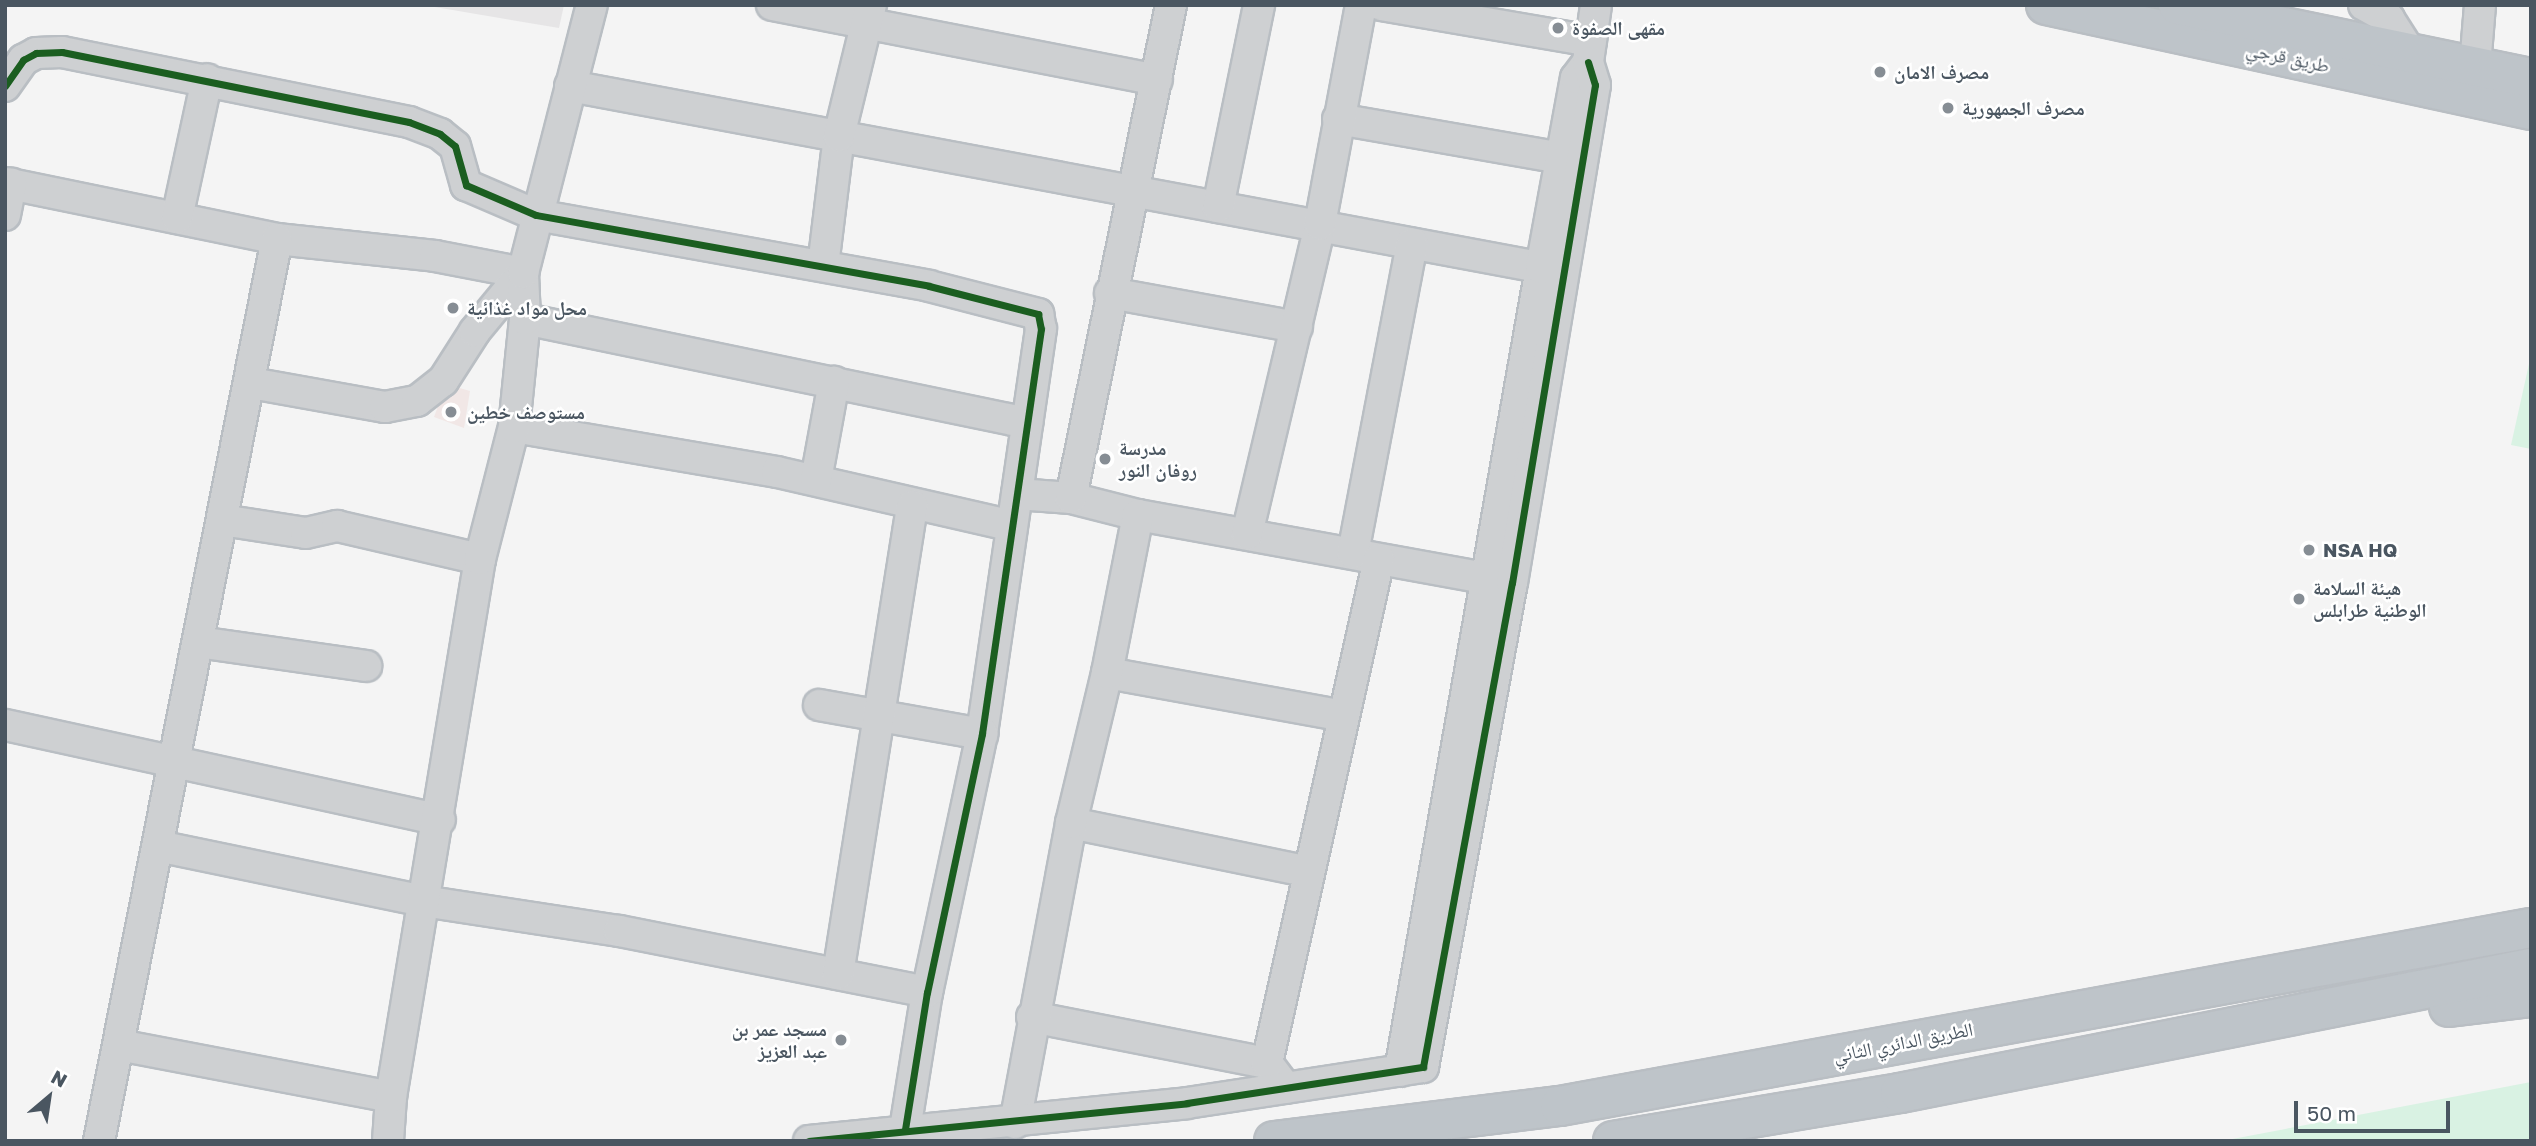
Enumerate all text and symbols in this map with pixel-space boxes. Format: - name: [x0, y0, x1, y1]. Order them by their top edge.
- place label: مقهى الصفوة: [1572, 17, 1665, 39]
- marker: مقهى الصفوة: [1550, 20, 1566, 36]
- street label: طريق قرجي: [2244, 37, 2332, 77]
- place label: مصرف الامان: [1894, 61, 1989, 83]
- marker: مصرف الامان: [1872, 64, 1888, 80]
- place label: مصرف الجمهورية: [1962, 97, 2085, 119]
- marker: مصرف الجمهورية: [1940, 100, 1956, 116]
- place label: محل مواد غذائية: [467, 297, 587, 319]
- marker: محل مواد غذائية: [445, 300, 461, 316]
- place label: مستوصف خطين: [467, 401, 585, 423]
- marker: مستوصف خطين: [441, 402, 461, 422]
- place label: مدرسة روفان النور: [1119, 437, 1197, 481]
- marker: مدرسة روفان النور: [1097, 451, 1113, 467]
- place label: NSA HQ: [2323, 539, 2397, 561]
- marker: NSA HQ: [2301, 542, 2317, 558]
- place label: هيئة السلامة الوطنية طرابلس: [2313, 577, 2427, 621]
- marker: هيئة السلامة الوطنية طرابلس: [2291, 591, 2307, 607]
- street label: الطريق الدائري الثاني: [1831, 1017, 1975, 1067]
- place label: مسجد عمر بن عبد العزيز: [732, 1018, 827, 1062]
- marker: مسجد عمر بن عبد العزيز: [833, 1032, 849, 1048]
- north arrow: [14, 1062, 84, 1132]
- text: N: [48, 1065, 71, 1092]
- scale bar: [2298, 1086, 2454, 1130]
- text: 50 m: [2307, 1100, 2356, 1126]

